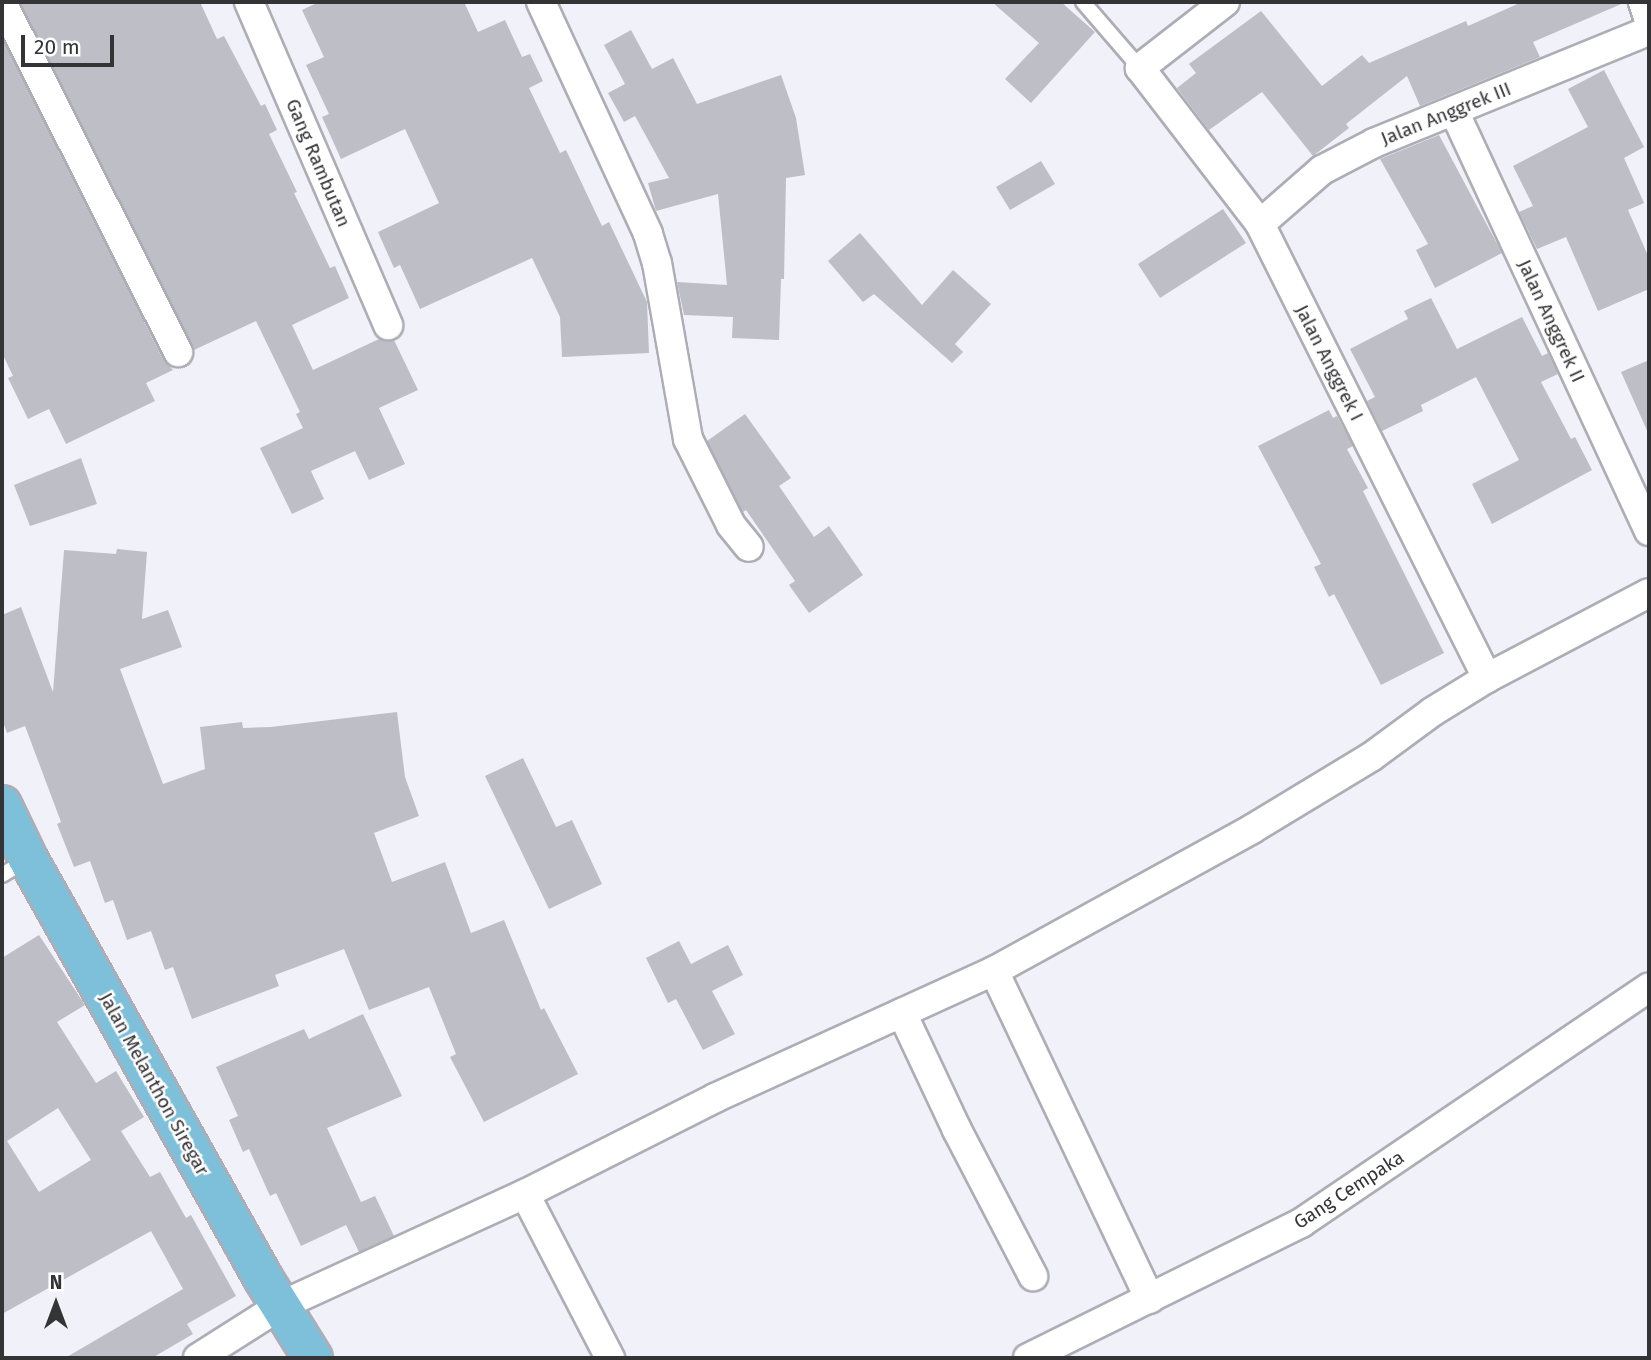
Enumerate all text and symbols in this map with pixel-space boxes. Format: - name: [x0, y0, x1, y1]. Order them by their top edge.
- scale bar: [24, 21, 117, 65]
- text: 20 m: [34, 34, 80, 60]
- street label: Jalan Anggrek III: [1378, 78, 1514, 150]
- street label: Gang Rambutan: [281, 96, 355, 230]
- street label: Jalan Anggrek II: [1513, 256, 1589, 386]
- street label: Jalan Anggrek I: [1290, 301, 1368, 425]
- street label: Jalan Melanthon Siregar: [94, 989, 214, 1179]
- street label: Gang Cempaka: [1290, 1146, 1408, 1234]
- north arrow: [21, 1269, 91, 1339]
- text: N: [50, 1271, 62, 1294]

